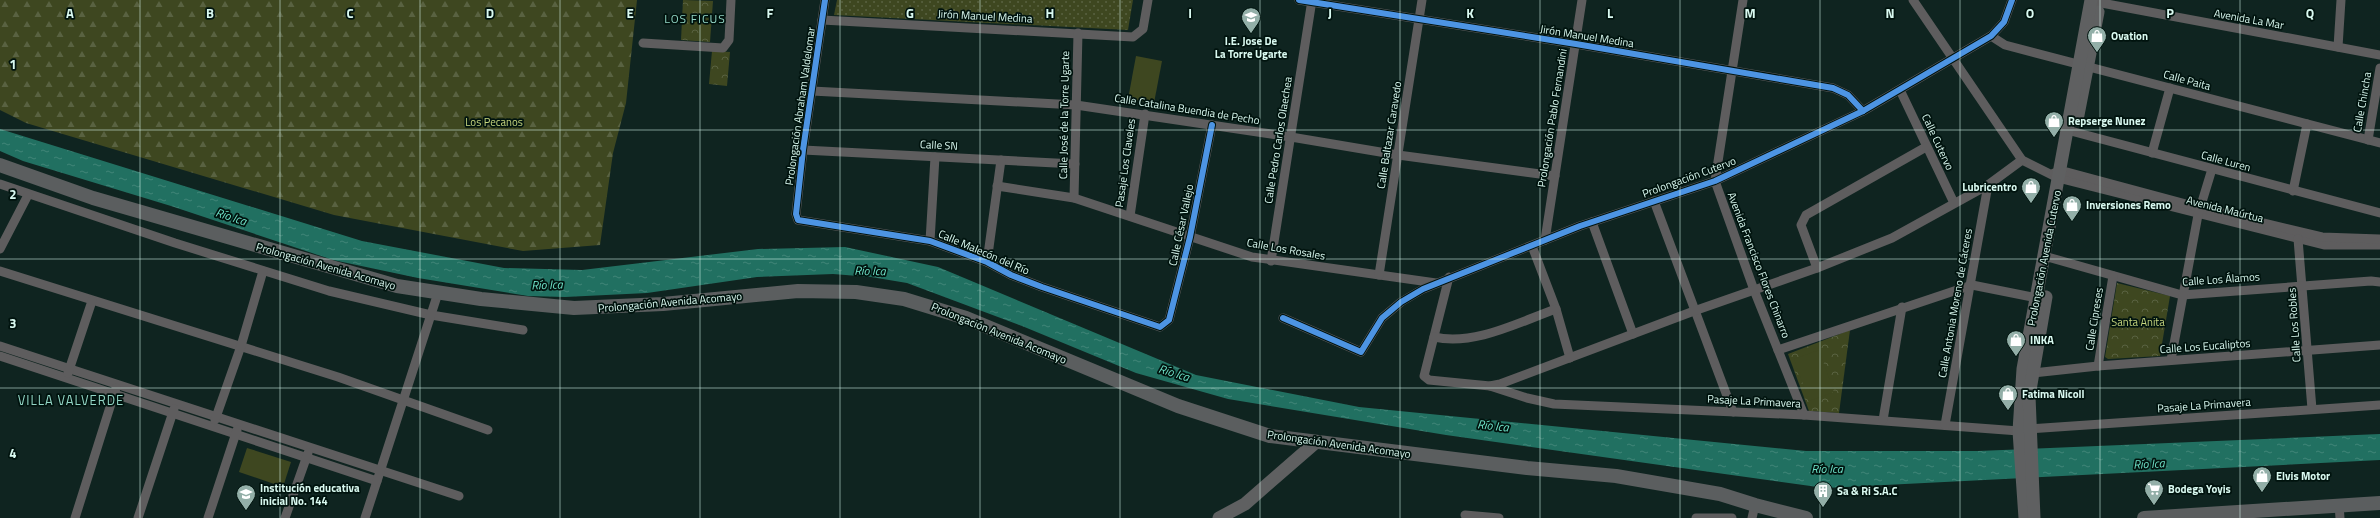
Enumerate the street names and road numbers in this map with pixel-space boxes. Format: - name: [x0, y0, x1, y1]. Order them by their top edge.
- street label: Avenida La Mar: [2213, 5, 2286, 33]
- street label: Jirón Manuel Medina: [937, 6, 1033, 26]
- street label: Jirón Manuel Medina: [1539, 21, 1636, 51]
- street label: Prolongación Abraham Valdelomar: [781, 26, 819, 186]
- street label: Prolongación Pablo Fernandini: [1533, 48, 1571, 188]
- street label: Calle José de la Torre Ugarte: [1055, 50, 1073, 179]
- street label: Calle Paita: [2162, 66, 2213, 94]
- street label: Calle Chincha: [2349, 70, 2375, 133]
- street label: Calle Pedro Carlos Olaechea: [1260, 75, 1296, 205]
- street label: Calle Baltazar Caravedo: [1373, 80, 1405, 190]
- street label: Calle Catalina Buendia de Pecho: [1113, 90, 1261, 128]
- street label: Calle Cutervo: [1918, 111, 1958, 173]
- street label: Pasaje Los Claveles: [1111, 118, 1139, 208]
- street label: Calle SN: [920, 136, 958, 154]
- street label: Calle Luren: [2199, 147, 2253, 175]
- street label: Prolongación Cutervo: [1640, 153, 1738, 201]
- street label: Calle César Vallejo: [1165, 182, 1198, 267]
- street label: Prolongación Avenida Cutervo: [2023, 189, 2065, 327]
- street label: Avenida Francisco Flores Chinarro: [1724, 190, 1794, 340]
- street label: Avenida Maúrtua: [2185, 192, 2266, 226]
- street label: Calle Malecón del Río: [936, 226, 1032, 279]
- street label: Calle Antonia Moreno de Cáceres: [1934, 227, 1976, 379]
- street label: Calle Los Rosales: [1245, 234, 1327, 264]
- street label: Prolongación Avenida Acomayo: [254, 238, 398, 294]
- street label: Calle Los Álamos: [2182, 268, 2260, 290]
- street label: Calle Cipreses: [2081, 286, 2107, 352]
- street label: Calle Los Robles: [2283, 287, 2305, 363]
- street label: Prolongación Avenida Acomayo: [597, 288, 743, 316]
- street label: Prolongación Avenida Acomayo: [929, 298, 1069, 368]
- street label: Calle Los Eucaliptos: [2159, 335, 2251, 357]
- street label: Pasaje La Primavera: [1707, 391, 1802, 411]
- street label: Pasaje La Primavera: [2157, 394, 2252, 416]
- street label: Prolongación Avenida Acomayo: [1266, 426, 1412, 462]

